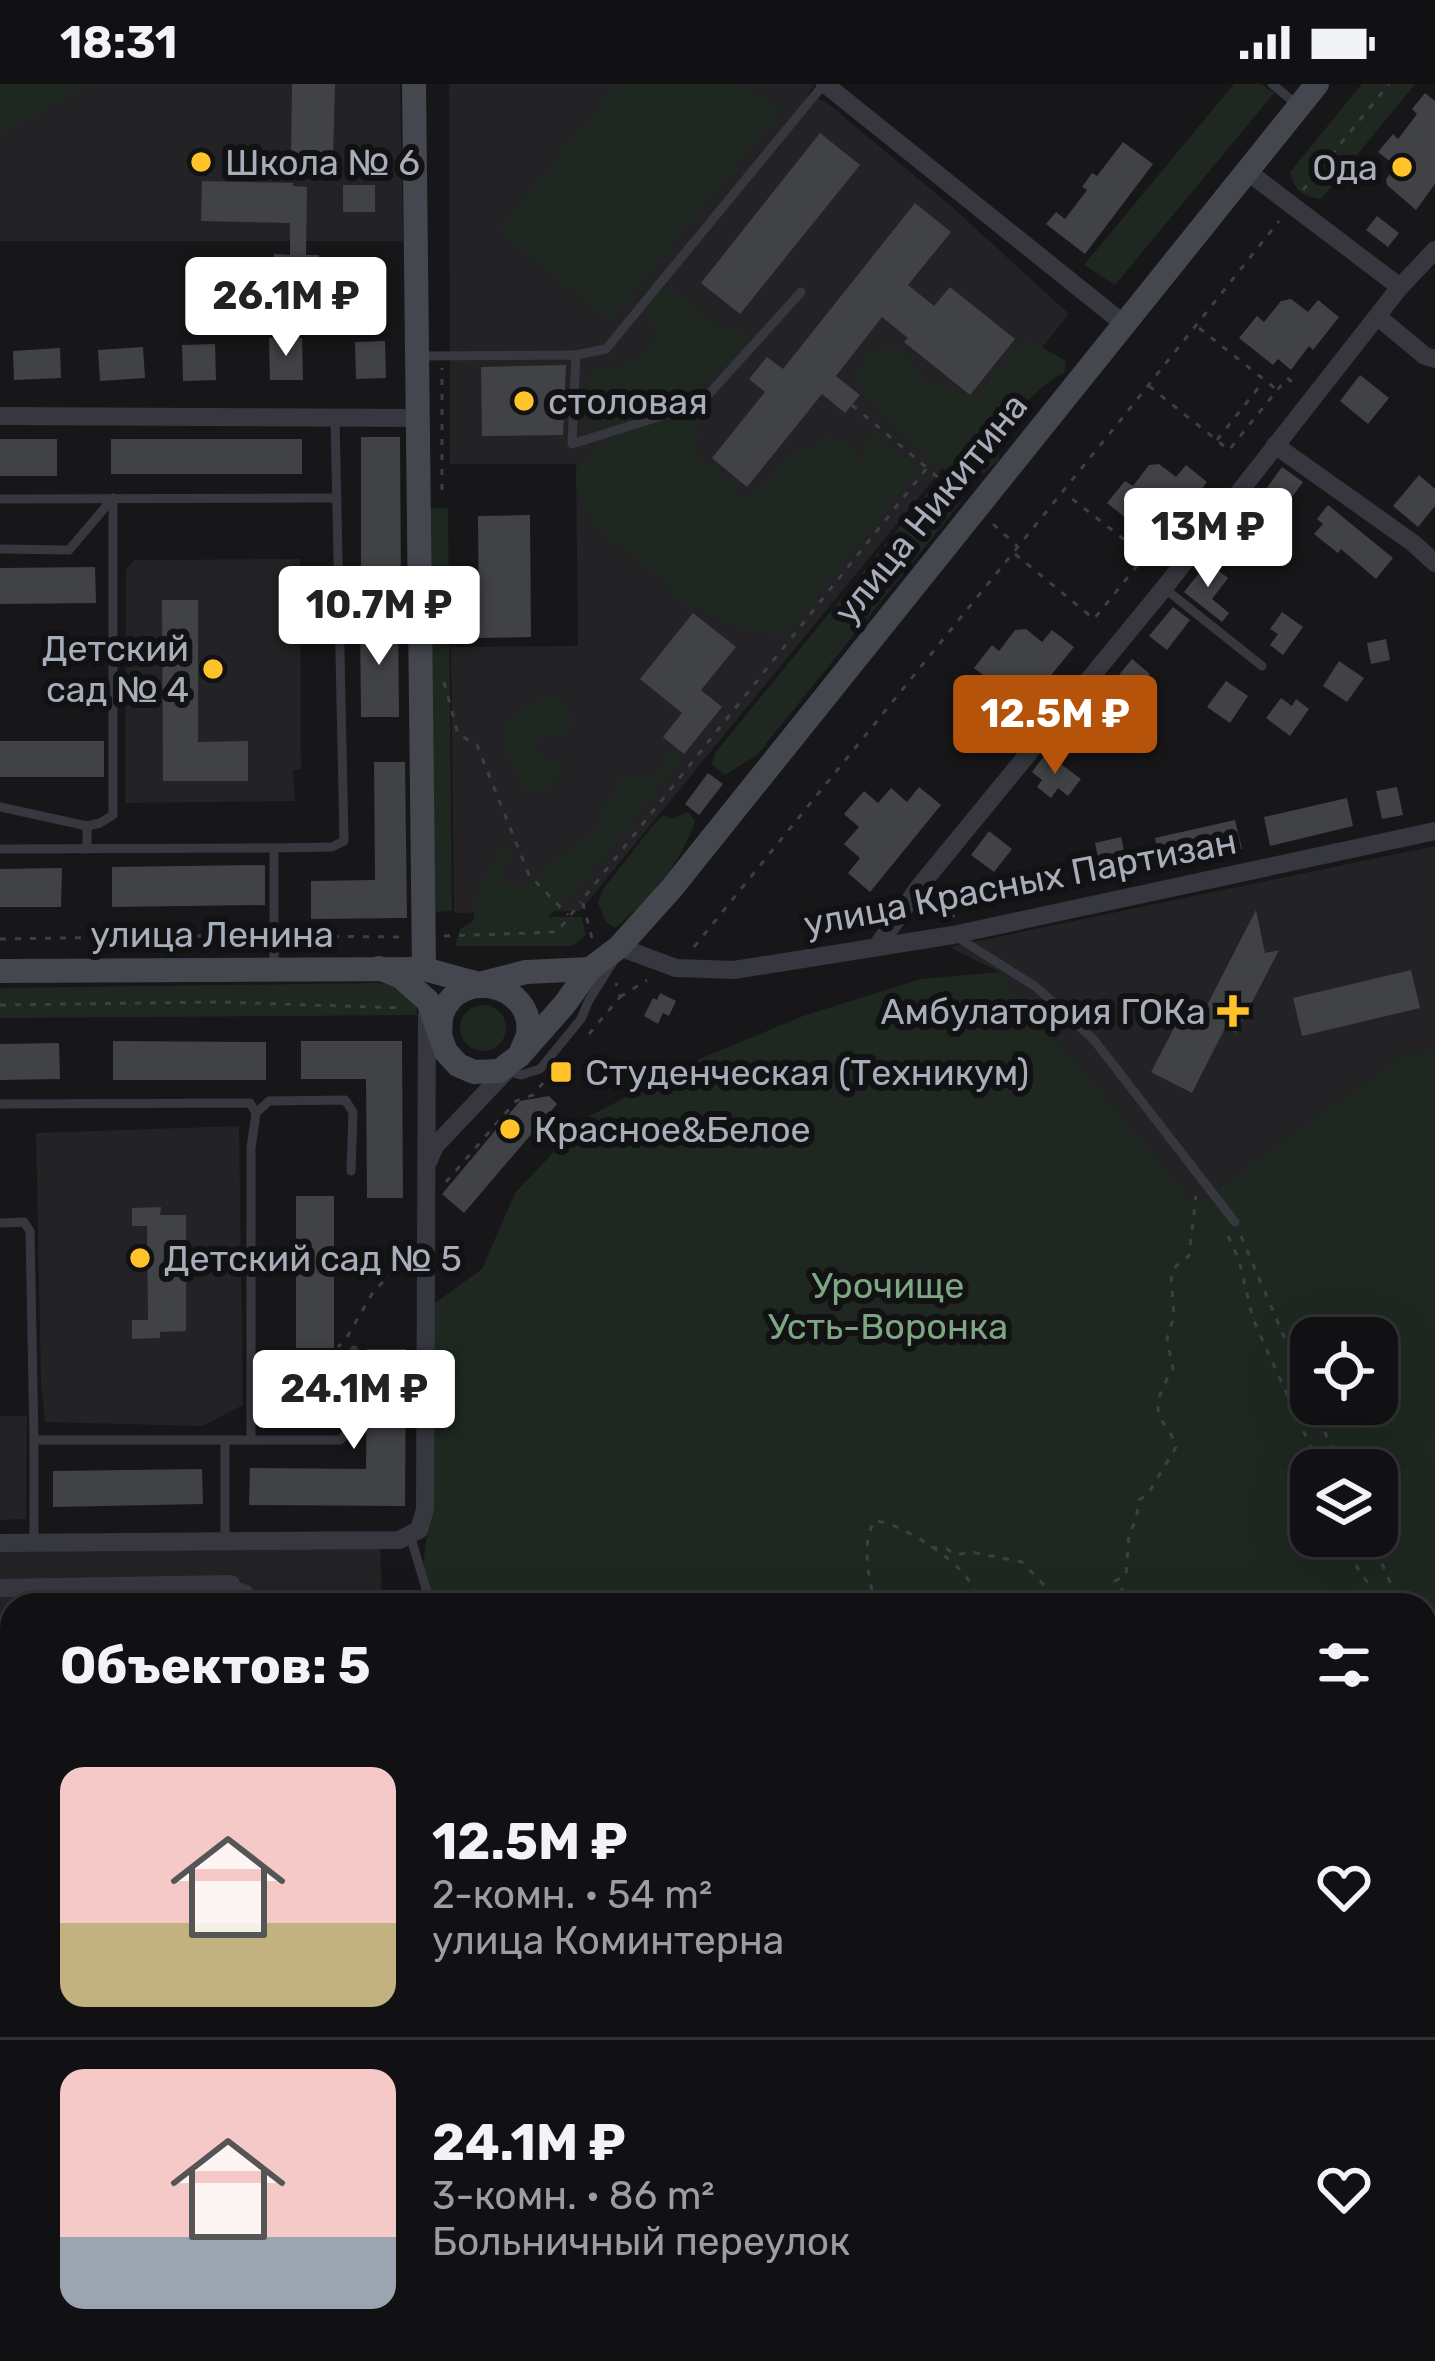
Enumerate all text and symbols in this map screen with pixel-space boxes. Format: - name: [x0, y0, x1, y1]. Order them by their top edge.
- text: 18:31: [60, 16, 177, 69]
- place label: Школа № 6: [225, 141, 420, 184]
- place label: Ода: [1312, 146, 1378, 189]
- marker: Школа № 6: [188, 149, 214, 175]
- marker: Ода: [1389, 154, 1415, 180]
- pin: 26.1M ₽: [175, 257, 397, 359]
- text: 26.1M ₽: [212, 273, 360, 319]
- place label: столовая: [548, 380, 708, 423]
- street label: улица Никитина: [825, 385, 1036, 632]
- marker: столовая: [511, 388, 537, 414]
- pin: 13M ₽: [1124, 488, 1292, 590]
- text: 13M ₽: [1151, 504, 1265, 550]
- pin: 10.7M ₽: [268, 566, 490, 668]
- text: 10.7M ₽: [306, 582, 452, 628]
- place label: Детский сад № 4: [42, 627, 189, 711]
- marker: Детский сад № 4: [200, 656, 226, 682]
- pin: 12.5M ₽: [944, 675, 1166, 777]
- text: 12.5M ₽: [980, 691, 1130, 737]
- street label: улица Красных Партизан: [800, 819, 1240, 946]
- street label: улица Ленина: [90, 913, 334, 956]
- place label: Амбулатория ГОКа: [880, 990, 1206, 1033]
- marker: Амбулатория ГОКа: [1217, 995, 1249, 1027]
- place label: Студенческая (Техникум): [585, 1051, 1029, 1094]
- marker: Студенческая (Техникум): [548, 1059, 574, 1085]
- place label: Красное&Белое: [534, 1108, 811, 1151]
- marker: Красное&Белое: [497, 1116, 523, 1142]
- place label: Детский сад № 5: [164, 1237, 462, 1280]
- marker: Детский сад № 5: [127, 1245, 153, 1271]
- park label: Урочище Усть-Воронка: [768, 1264, 1008, 1348]
- map controls: [1290, 1317, 1398, 1557]
- button: locate: [1290, 1317, 1398, 1425]
- pin: 24.1M ₽: [243, 1350, 465, 1452]
- text: 24.1M ₽: [280, 1366, 428, 1412]
- button: layers: [1290, 1449, 1398, 1557]
- icon: filters: [1311, 1632, 1377, 1698]
- text: Объектов: 5: [60, 1635, 371, 1696]
- text: 12.5M ₽: [432, 1811, 628, 1872]
- icon: home: [156, 1815, 300, 1959]
- icon: heart: [1311, 1854, 1377, 1920]
- text: 2-комн. · 54 m²: [432, 1872, 712, 1918]
- text: улица Коминтерна: [432, 1918, 784, 1964]
- text: 24.1M ₽: [432, 2112, 626, 2173]
- icon: home: [156, 2117, 300, 2261]
- icon: heart: [1311, 2156, 1377, 2222]
- text: 3-комн. · 86 m²: [432, 2173, 715, 2219]
- text: Больничный переулок: [432, 2219, 850, 2265]

